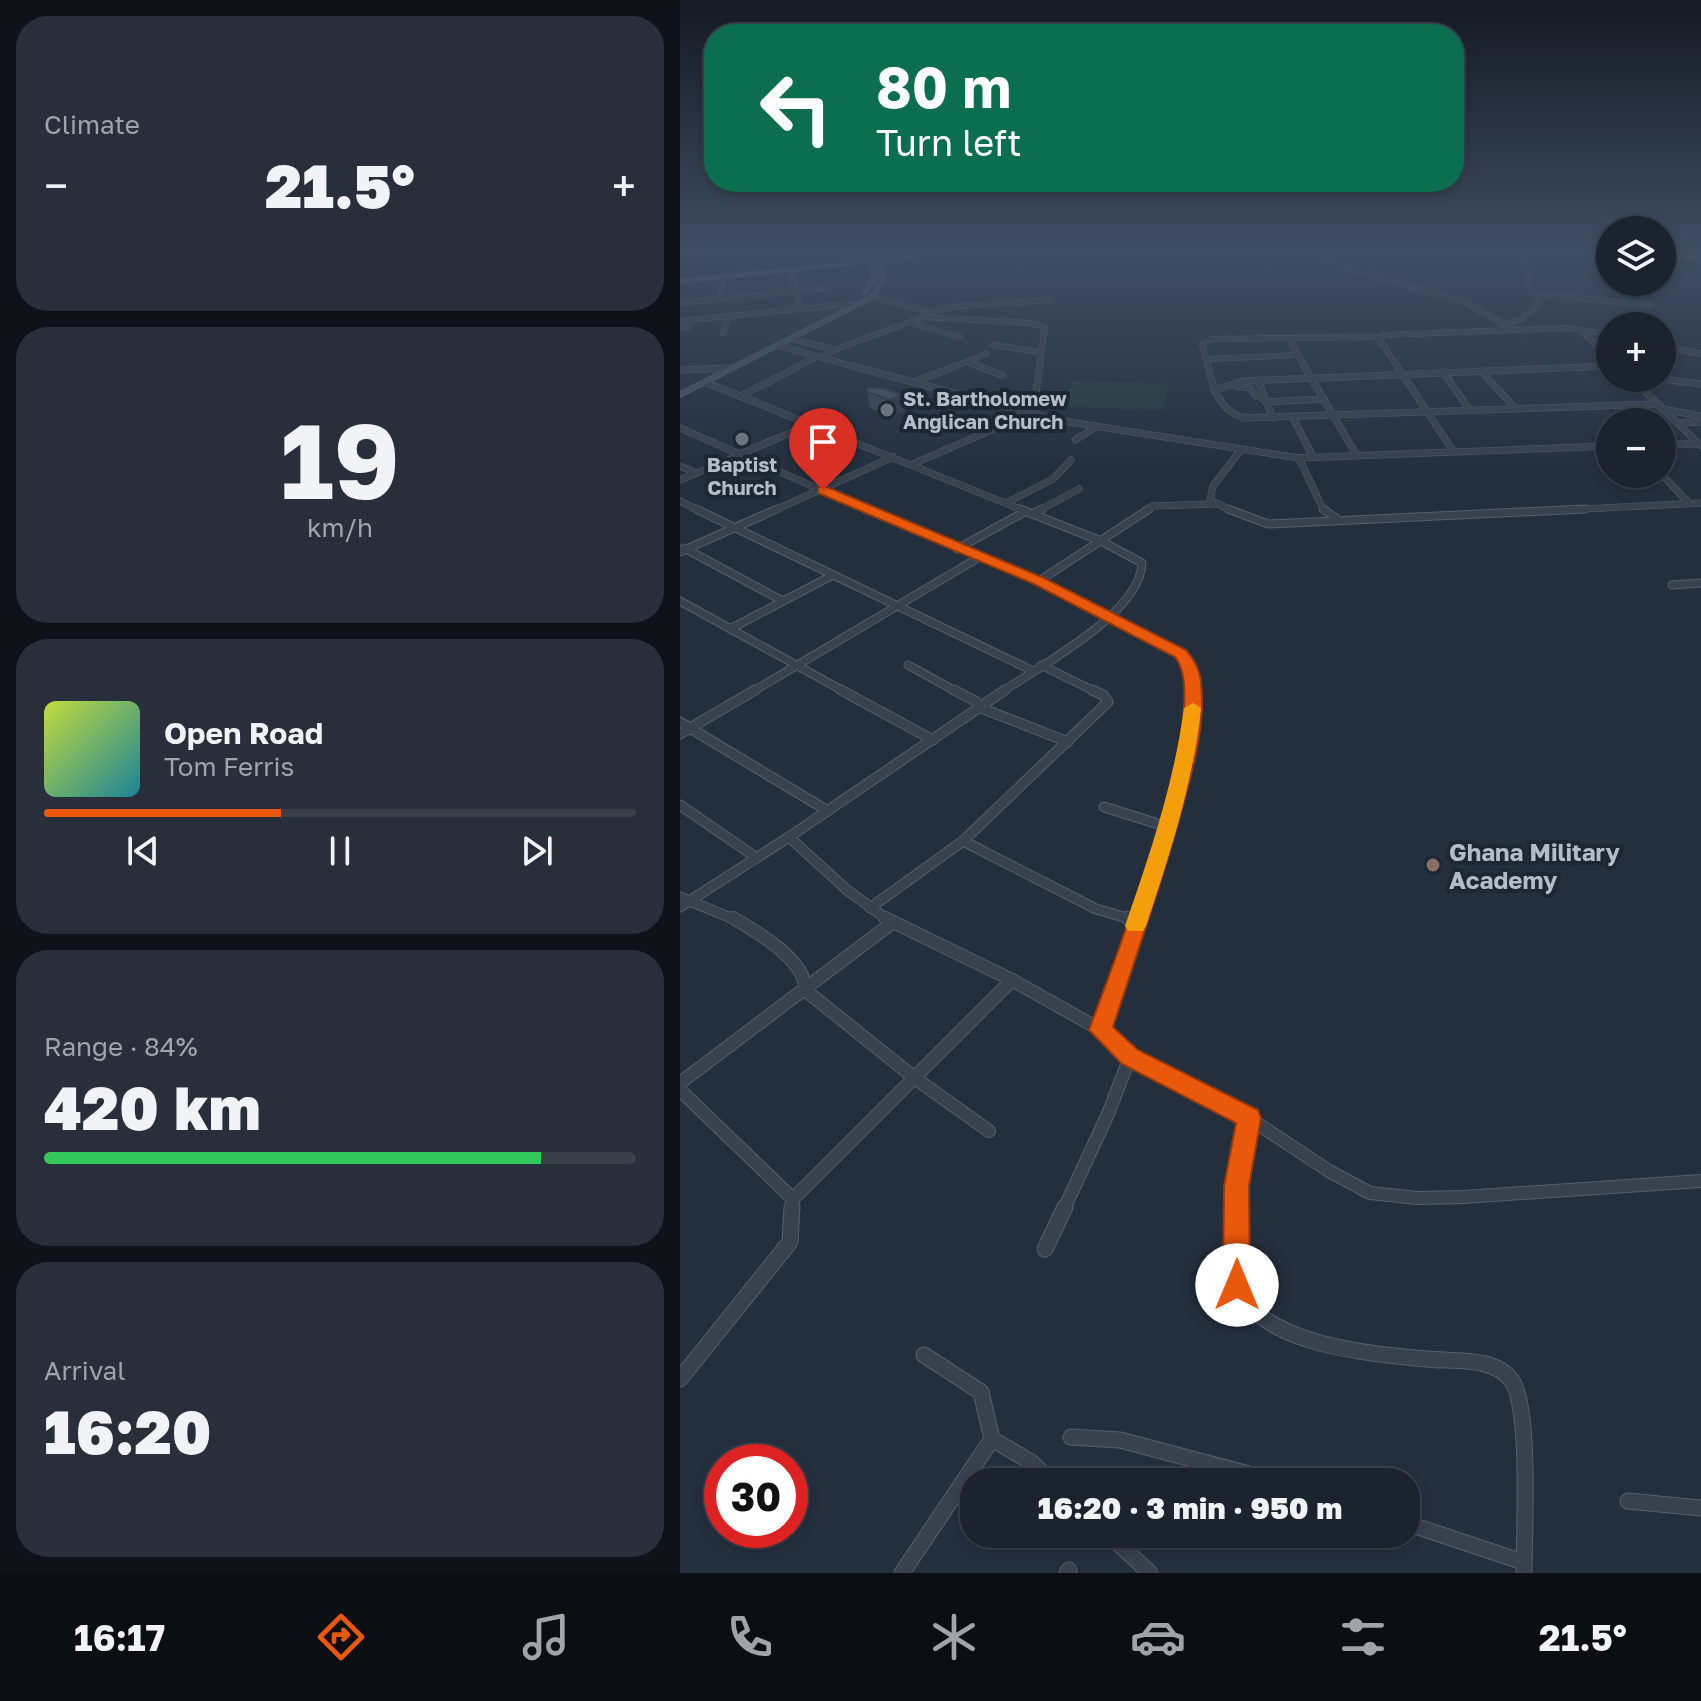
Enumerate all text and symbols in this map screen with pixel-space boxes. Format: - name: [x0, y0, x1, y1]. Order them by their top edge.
- text: 80 m: [876, 53, 1011, 120]
- icon: left: [744, 56, 848, 160]
- text: Climate: [44, 109, 140, 140]
- text: Turn left: [876, 121, 1022, 164]
- text: 21.5°: [265, 149, 415, 221]
- text: −: [44, 159, 68, 212]
- text: +: [612, 159, 636, 212]
- map controls: [1596, 216, 1676, 488]
- button: layers: [1596, 216, 1676, 296]
- button: +: [1596, 312, 1676, 392]
- place label: St. Bartholomew Anglican Church: [903, 386, 1067, 433]
- text: 19: [280, 397, 400, 522]
- marker: St. Bartholomew Anglican Church: [878, 401, 896, 419]
- pin: [789, 408, 857, 490]
- button: −: [1596, 408, 1676, 488]
- icon: arrive: [801, 420, 845, 464]
- marker: Baptist Church: [733, 430, 751, 448]
- place label: Baptist Church: [707, 452, 777, 499]
- text: km/h: [307, 512, 373, 543]
- text: Open Road: [164, 715, 323, 751]
- text: Tom Ferris: [164, 751, 294, 782]
- icon: previous: [121, 829, 165, 873]
- icon: pause: [318, 829, 362, 873]
- icon: next: [515, 829, 559, 873]
- place label: Ghana Military Academy: [1449, 837, 1621, 894]
- marker: Ghana Military Academy: [1424, 856, 1442, 874]
- text: Range · 84%: [44, 1031, 198, 1062]
- text: 420 km: [44, 1071, 261, 1143]
- position arrow: [1195, 1243, 1279, 1327]
- text: Arrival: [44, 1355, 125, 1386]
- text: 16:20: [44, 1395, 211, 1467]
- speed limit sign: 30: [704, 1444, 808, 1548]
- text: 16:20 · 3 min · 950 m: [1038, 1490, 1342, 1526]
- icon: directions: [313, 1609, 369, 1665]
- icon: music: [518, 1609, 574, 1665]
- icon: phone: [722, 1609, 778, 1665]
- icon: climate: [926, 1609, 982, 1665]
- icon: car: [1130, 1609, 1186, 1665]
- icon: filters: [1335, 1609, 1391, 1665]
- text: 16:17: [74, 1616, 165, 1659]
- text: 21.5°: [1539, 1616, 1627, 1659]

